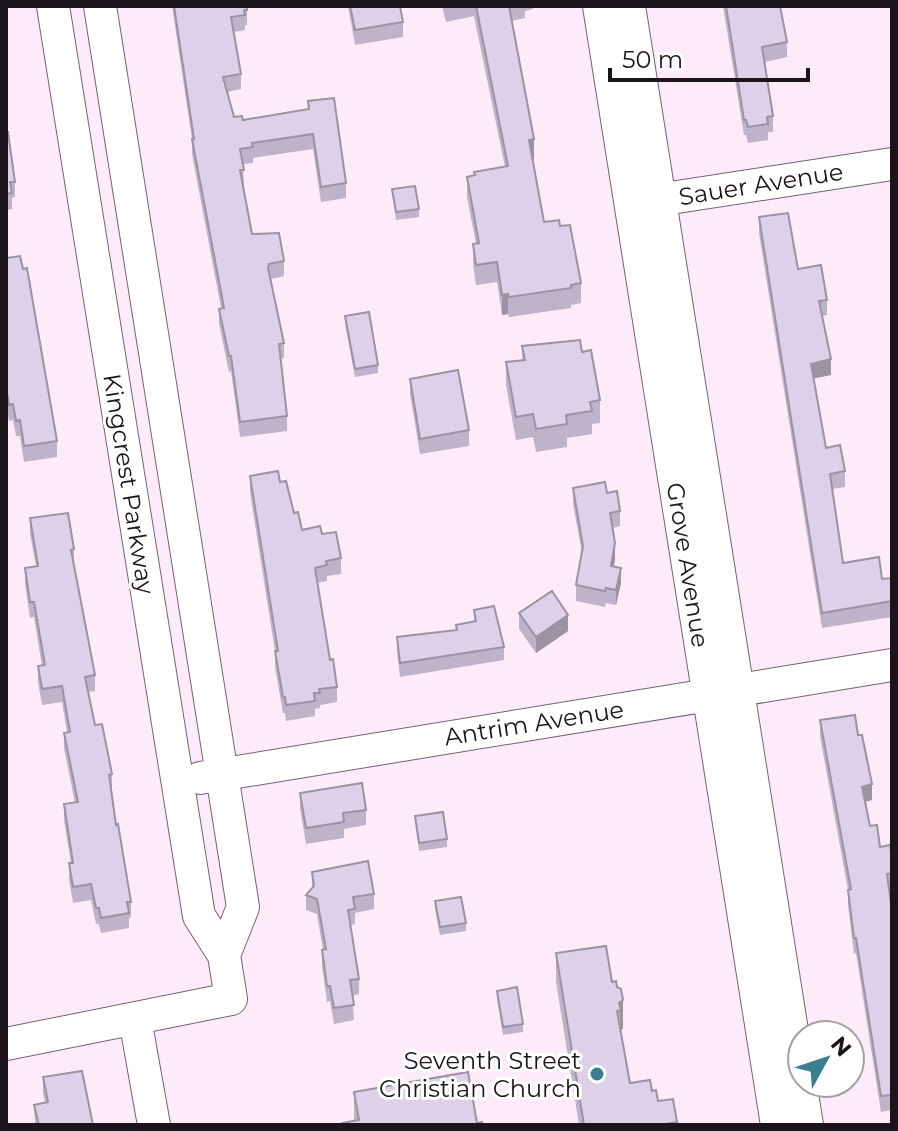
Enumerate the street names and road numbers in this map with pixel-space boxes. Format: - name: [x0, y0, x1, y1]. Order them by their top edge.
- street label: Sauer Avenue: [677, 157, 845, 211]
- street label: Kingcrest Parkway: [97, 372, 161, 596]
- street label: Grove Avenue: [661, 480, 715, 650]
- street label: Antrim Avenue: [442, 694, 626, 752]

